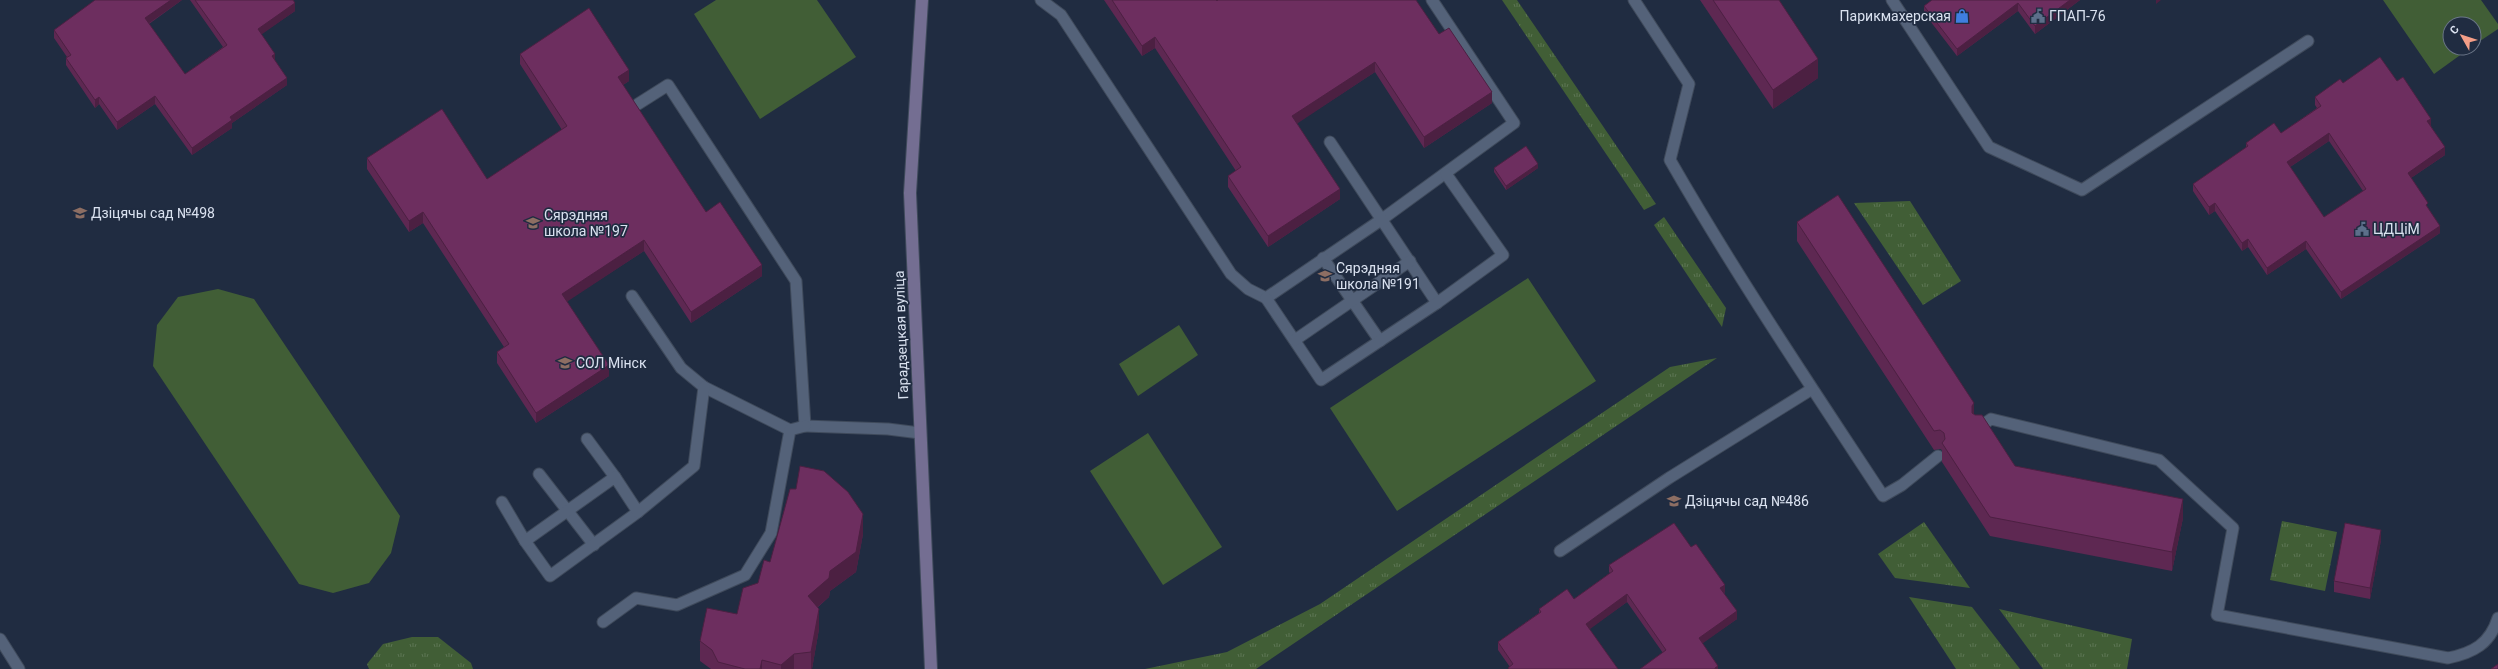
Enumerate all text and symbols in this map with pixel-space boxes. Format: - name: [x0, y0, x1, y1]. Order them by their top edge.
- place label: Парикмахерская: [1840, 8, 1951, 24]
- shop icon: Парикмахерская: [1954, 8, 1970, 24]
- public building icon: ГПАП-76: [2030, 8, 2046, 24]
- place label: ГПАП-76: [2049, 8, 2106, 24]
- north arrow: [2442, 16, 2482, 56]
- text: С: [2447, 23, 2462, 37]
- school or university icon: Дзіцячы сад №498: [72, 205, 88, 221]
- place label: Дзіцячы сад №498: [91, 205, 215, 221]
- place label: Сярэдняя школа №197: [544, 207, 628, 239]
- school or university icon: Сярэдняя школа №197: [525, 215, 541, 231]
- public building icon: ЦДЦіМ: [2354, 221, 2370, 237]
- place label: ЦДЦіМ: [2373, 221, 2420, 237]
- place label: Сярэдняя школа №191: [1336, 260, 1420, 292]
- school or university icon: Сярэдняя школа №191: [1317, 268, 1333, 284]
- street label: Гарадзецкая вуліца: [891, 270, 911, 400]
- school or university icon: СОЛ Мінск: [557, 355, 573, 371]
- place label: СОЛ Мінск: [576, 355, 647, 371]
- school or university icon: Дзіцячы сад №486: [1666, 493, 1682, 509]
- place label: Дзіцячы сад №486: [1685, 493, 1809, 509]

